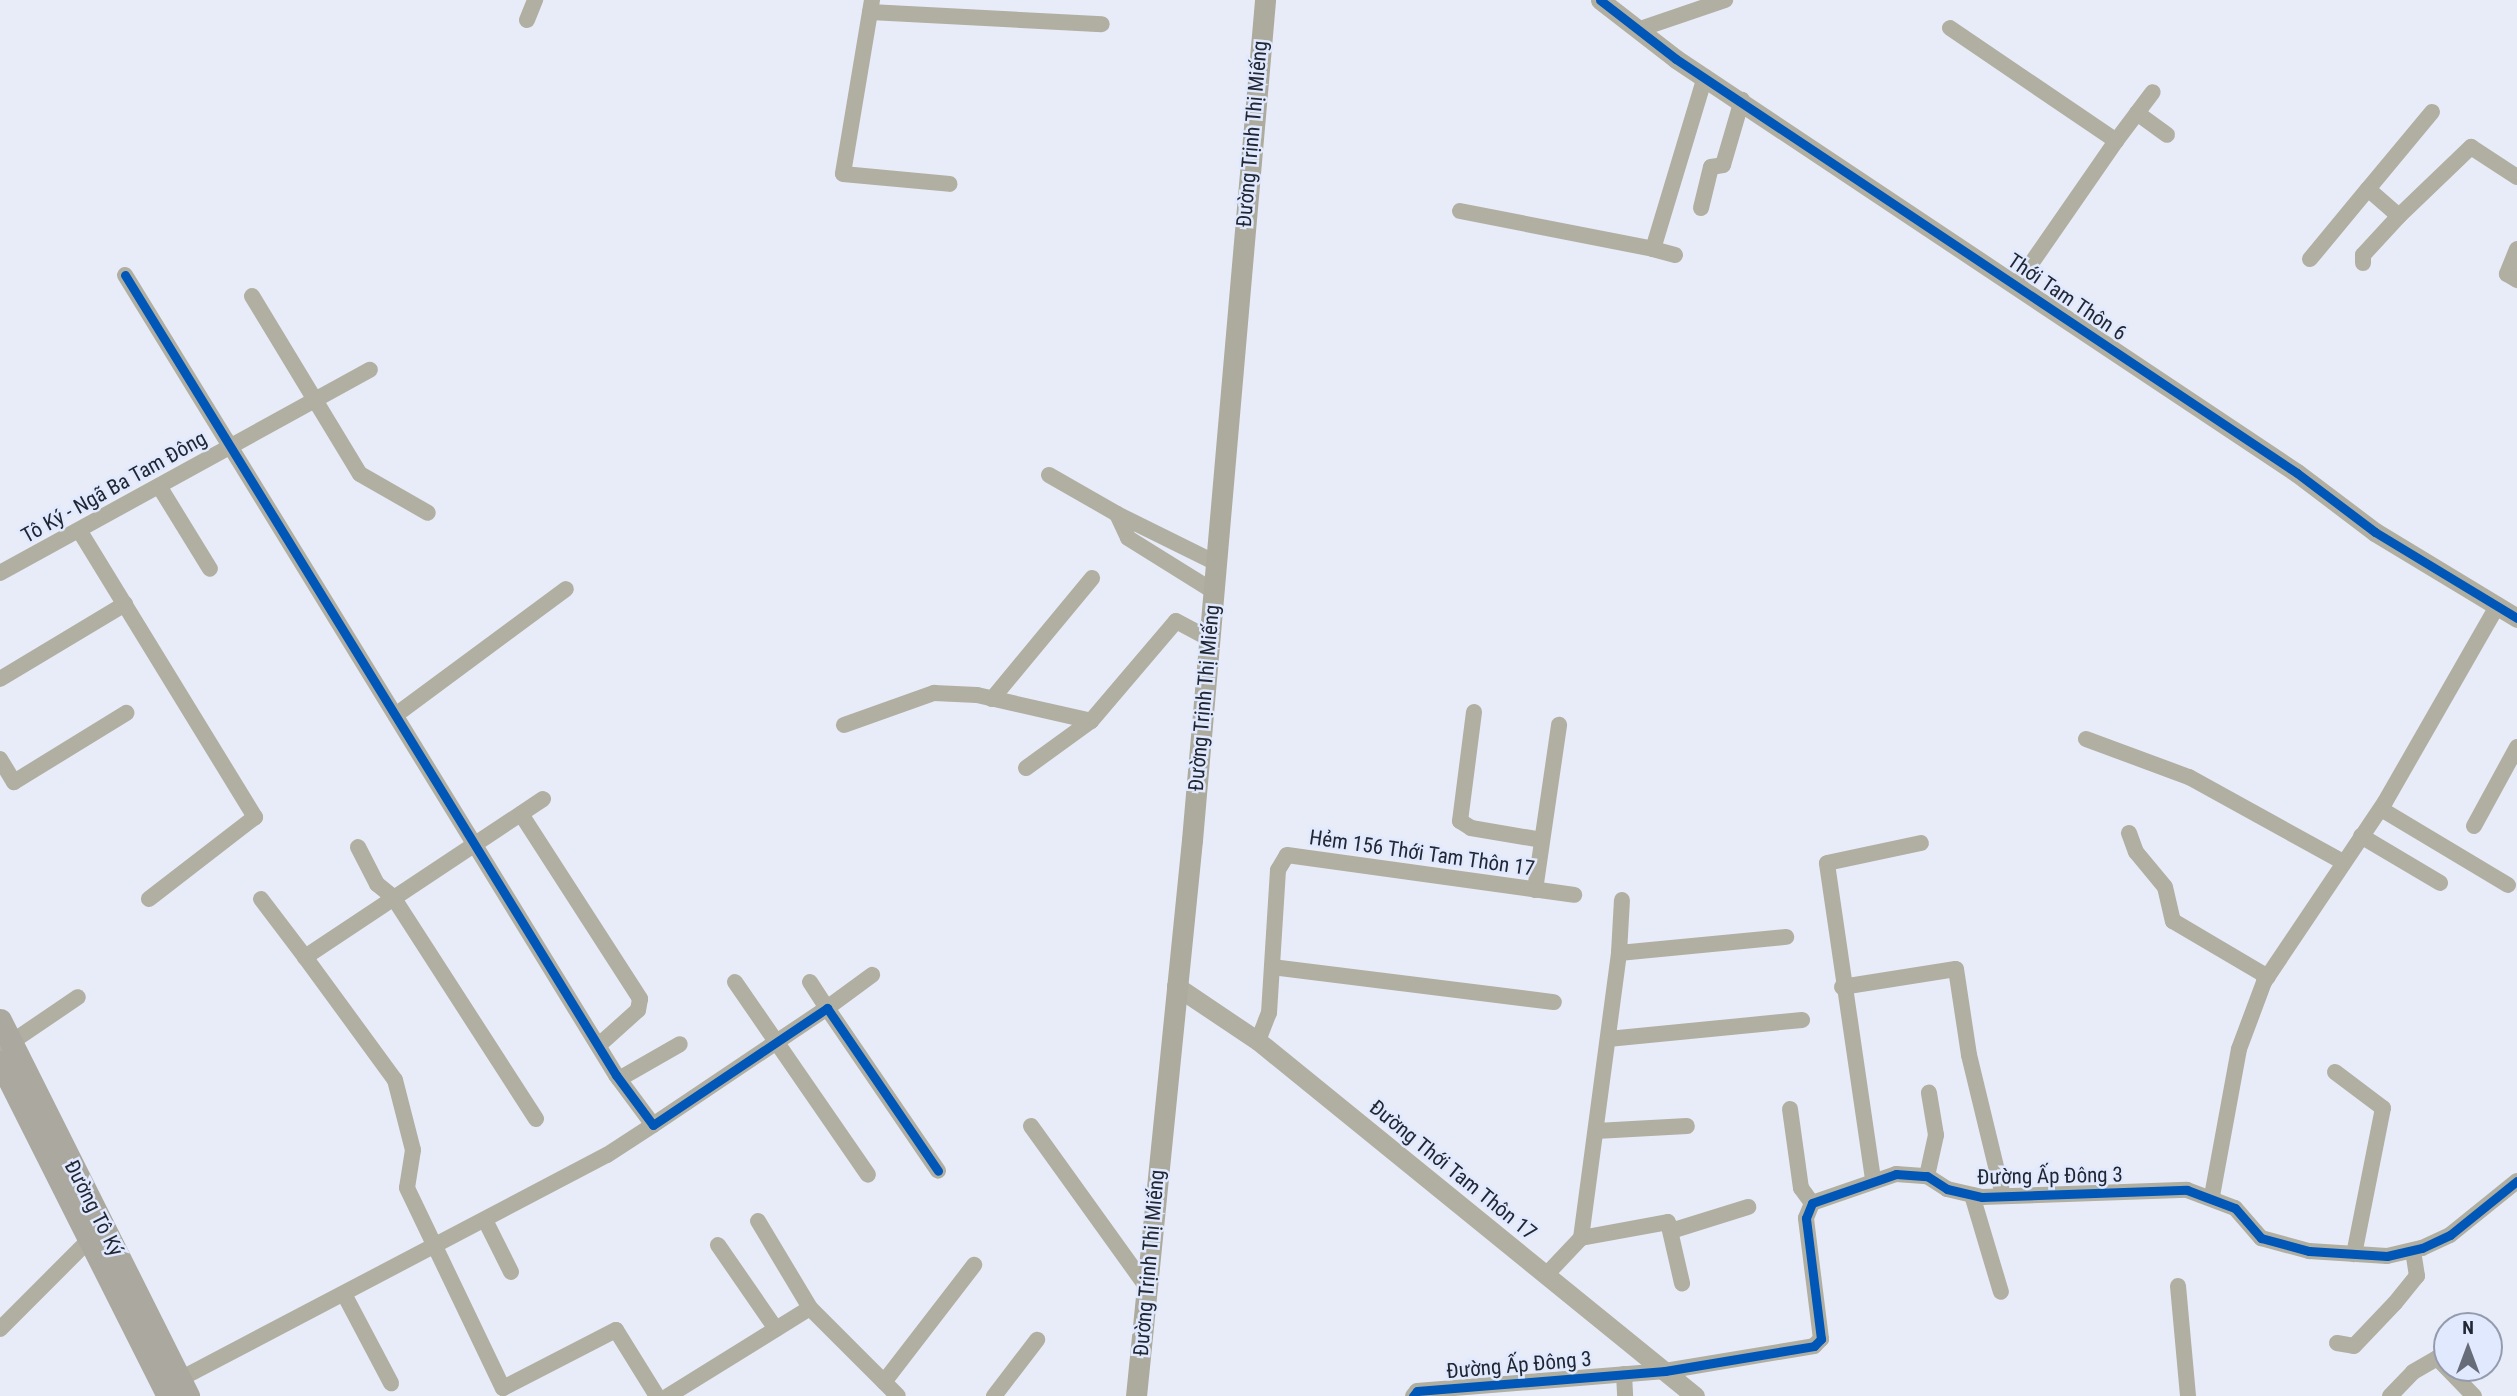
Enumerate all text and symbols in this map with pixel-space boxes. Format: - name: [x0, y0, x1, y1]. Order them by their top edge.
- street label: Đường Trịnh Thị Miếng: [1231, 39, 1273, 229]
- street label: Thới Tam Thôn 6: [2002, 248, 2132, 346]
- street label: Tô Ký - Ngã Ba Tam Đông: [17, 425, 211, 549]
- street label: Đường Trịnh Thị Miếng: [1183, 603, 1225, 793]
- street label: Hẻm 156 Thới Tam Thôn 17: [1307, 825, 1537, 881]
- street label: Đường Thới Tam Thôn 17: [1364, 1094, 1542, 1246]
- street label: Đường Tô Ký: [59, 1156, 129, 1260]
- street label: Đường Ấp Đông 3: [1977, 1162, 2123, 1190]
- street label: Đường Trịnh Thị Miếng: [1128, 1168, 1170, 1358]
- north arrow: [2433, 1312, 2503, 1382]
- text: N: [2462, 1316, 2474, 1339]
- street label: Đường Ấp Đông 3: [1445, 1346, 1593, 1384]

